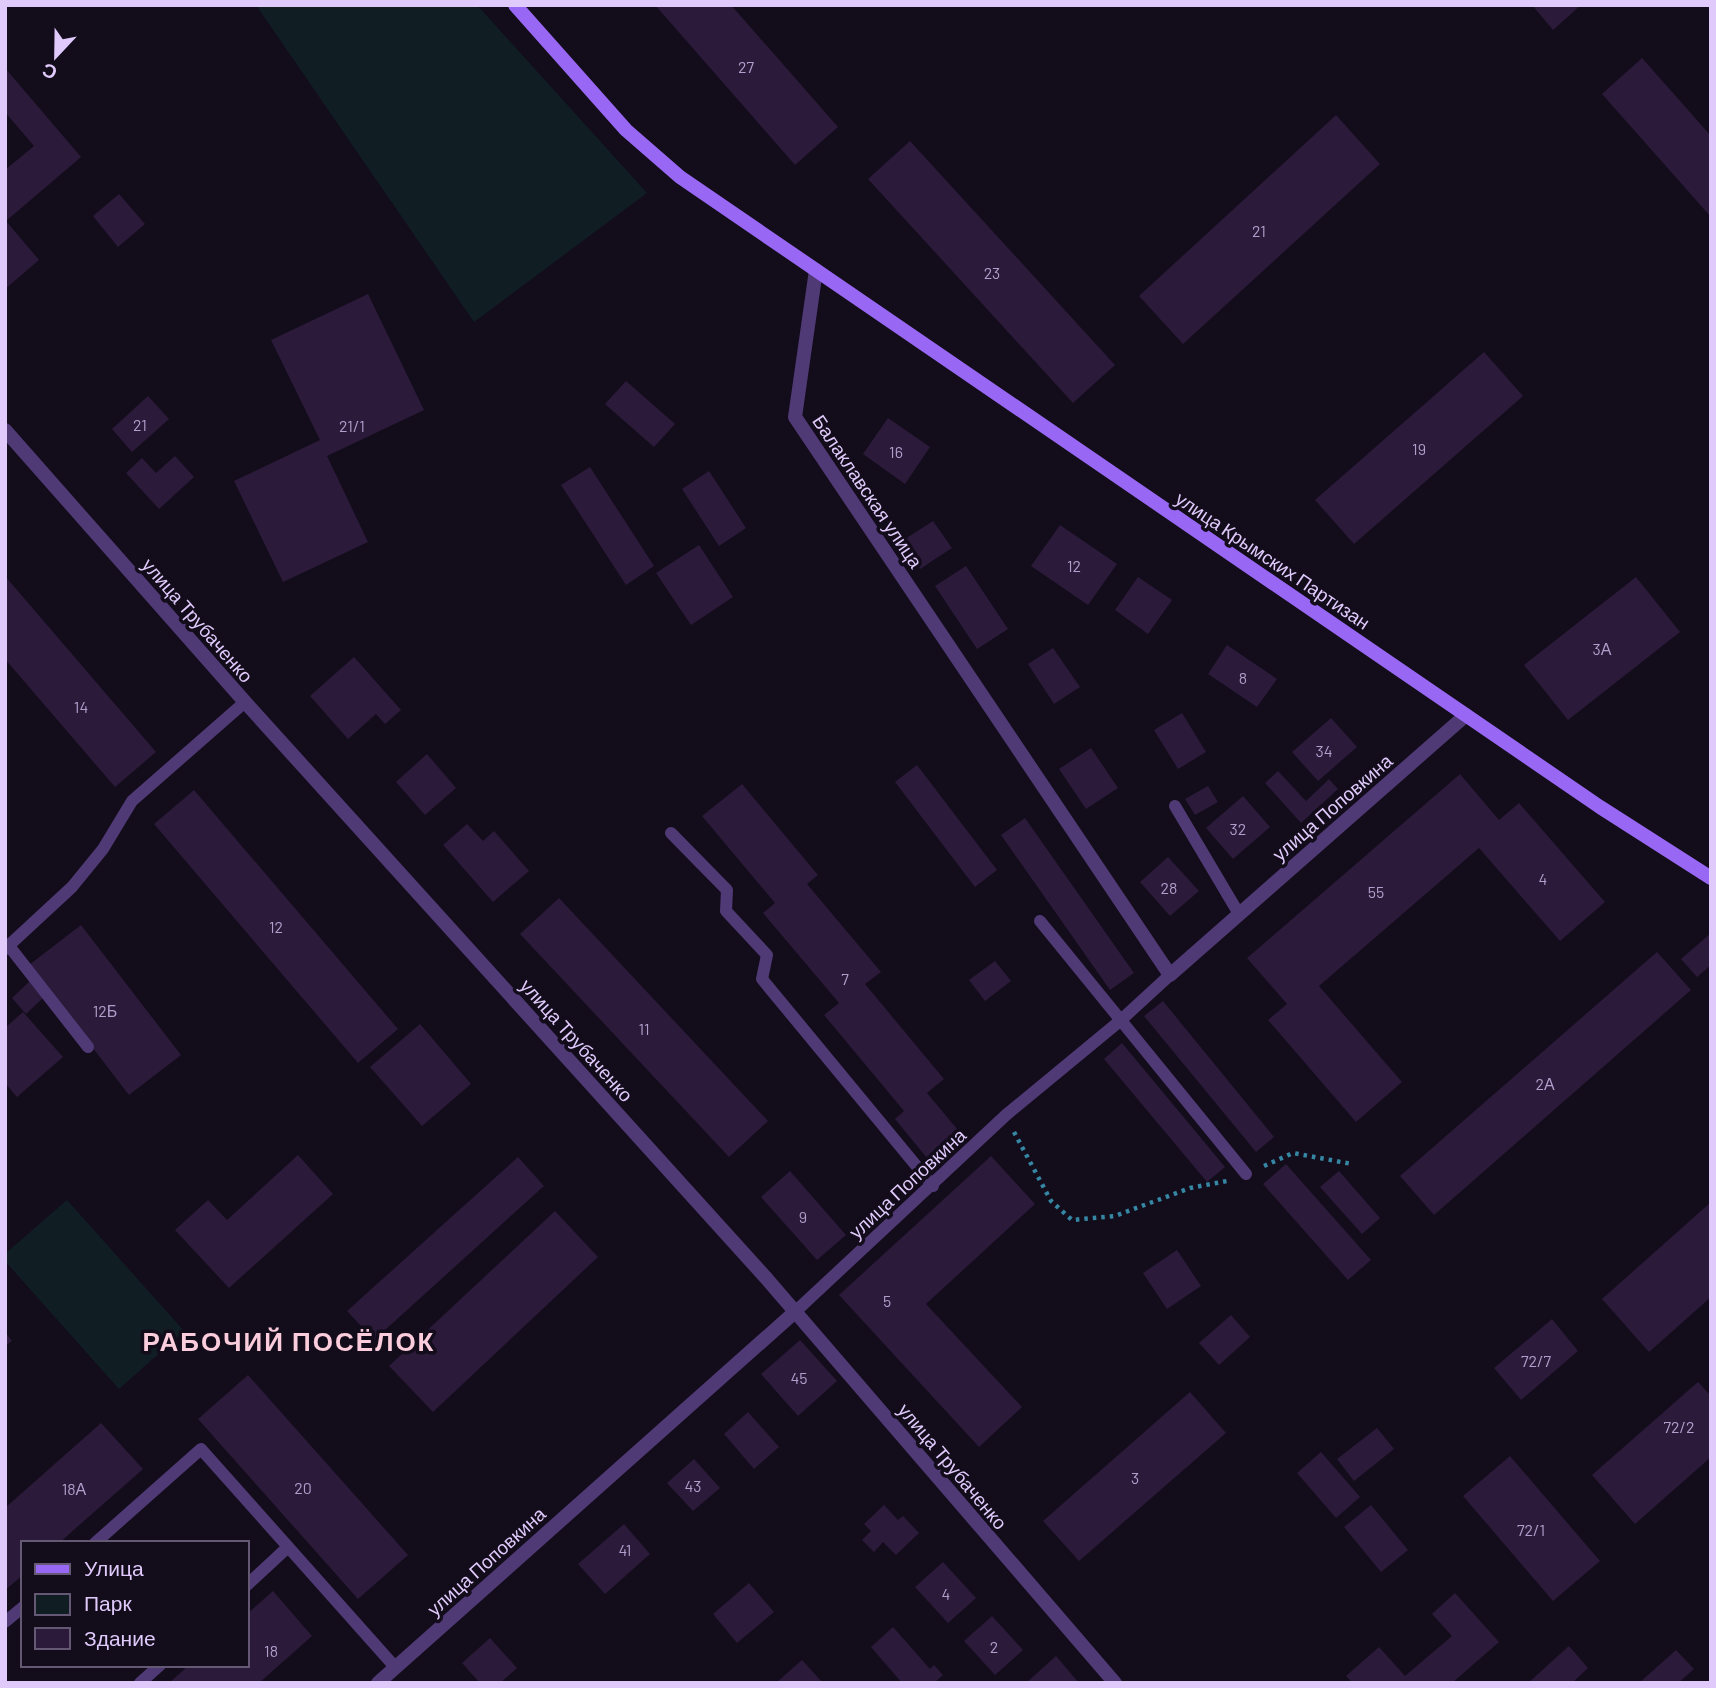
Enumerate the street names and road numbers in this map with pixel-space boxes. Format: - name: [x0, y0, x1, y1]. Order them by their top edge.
- street label: Балаклавская улица: [808, 410, 928, 572]
- street label: улица Крымских Партизан: [1171, 486, 1375, 634]
- street label: улица Трубаченко: [138, 553, 258, 687]
- street label: улица Поповкина: [1267, 748, 1397, 865]
- street label: улица Трубаченко: [516, 974, 638, 1106]
- street label: улица Поповкина: [844, 1123, 970, 1243]
- street label: улица Трубаченко: [894, 1398, 1012, 1534]
- street label: улица Поповкина: [422, 1502, 550, 1620]

